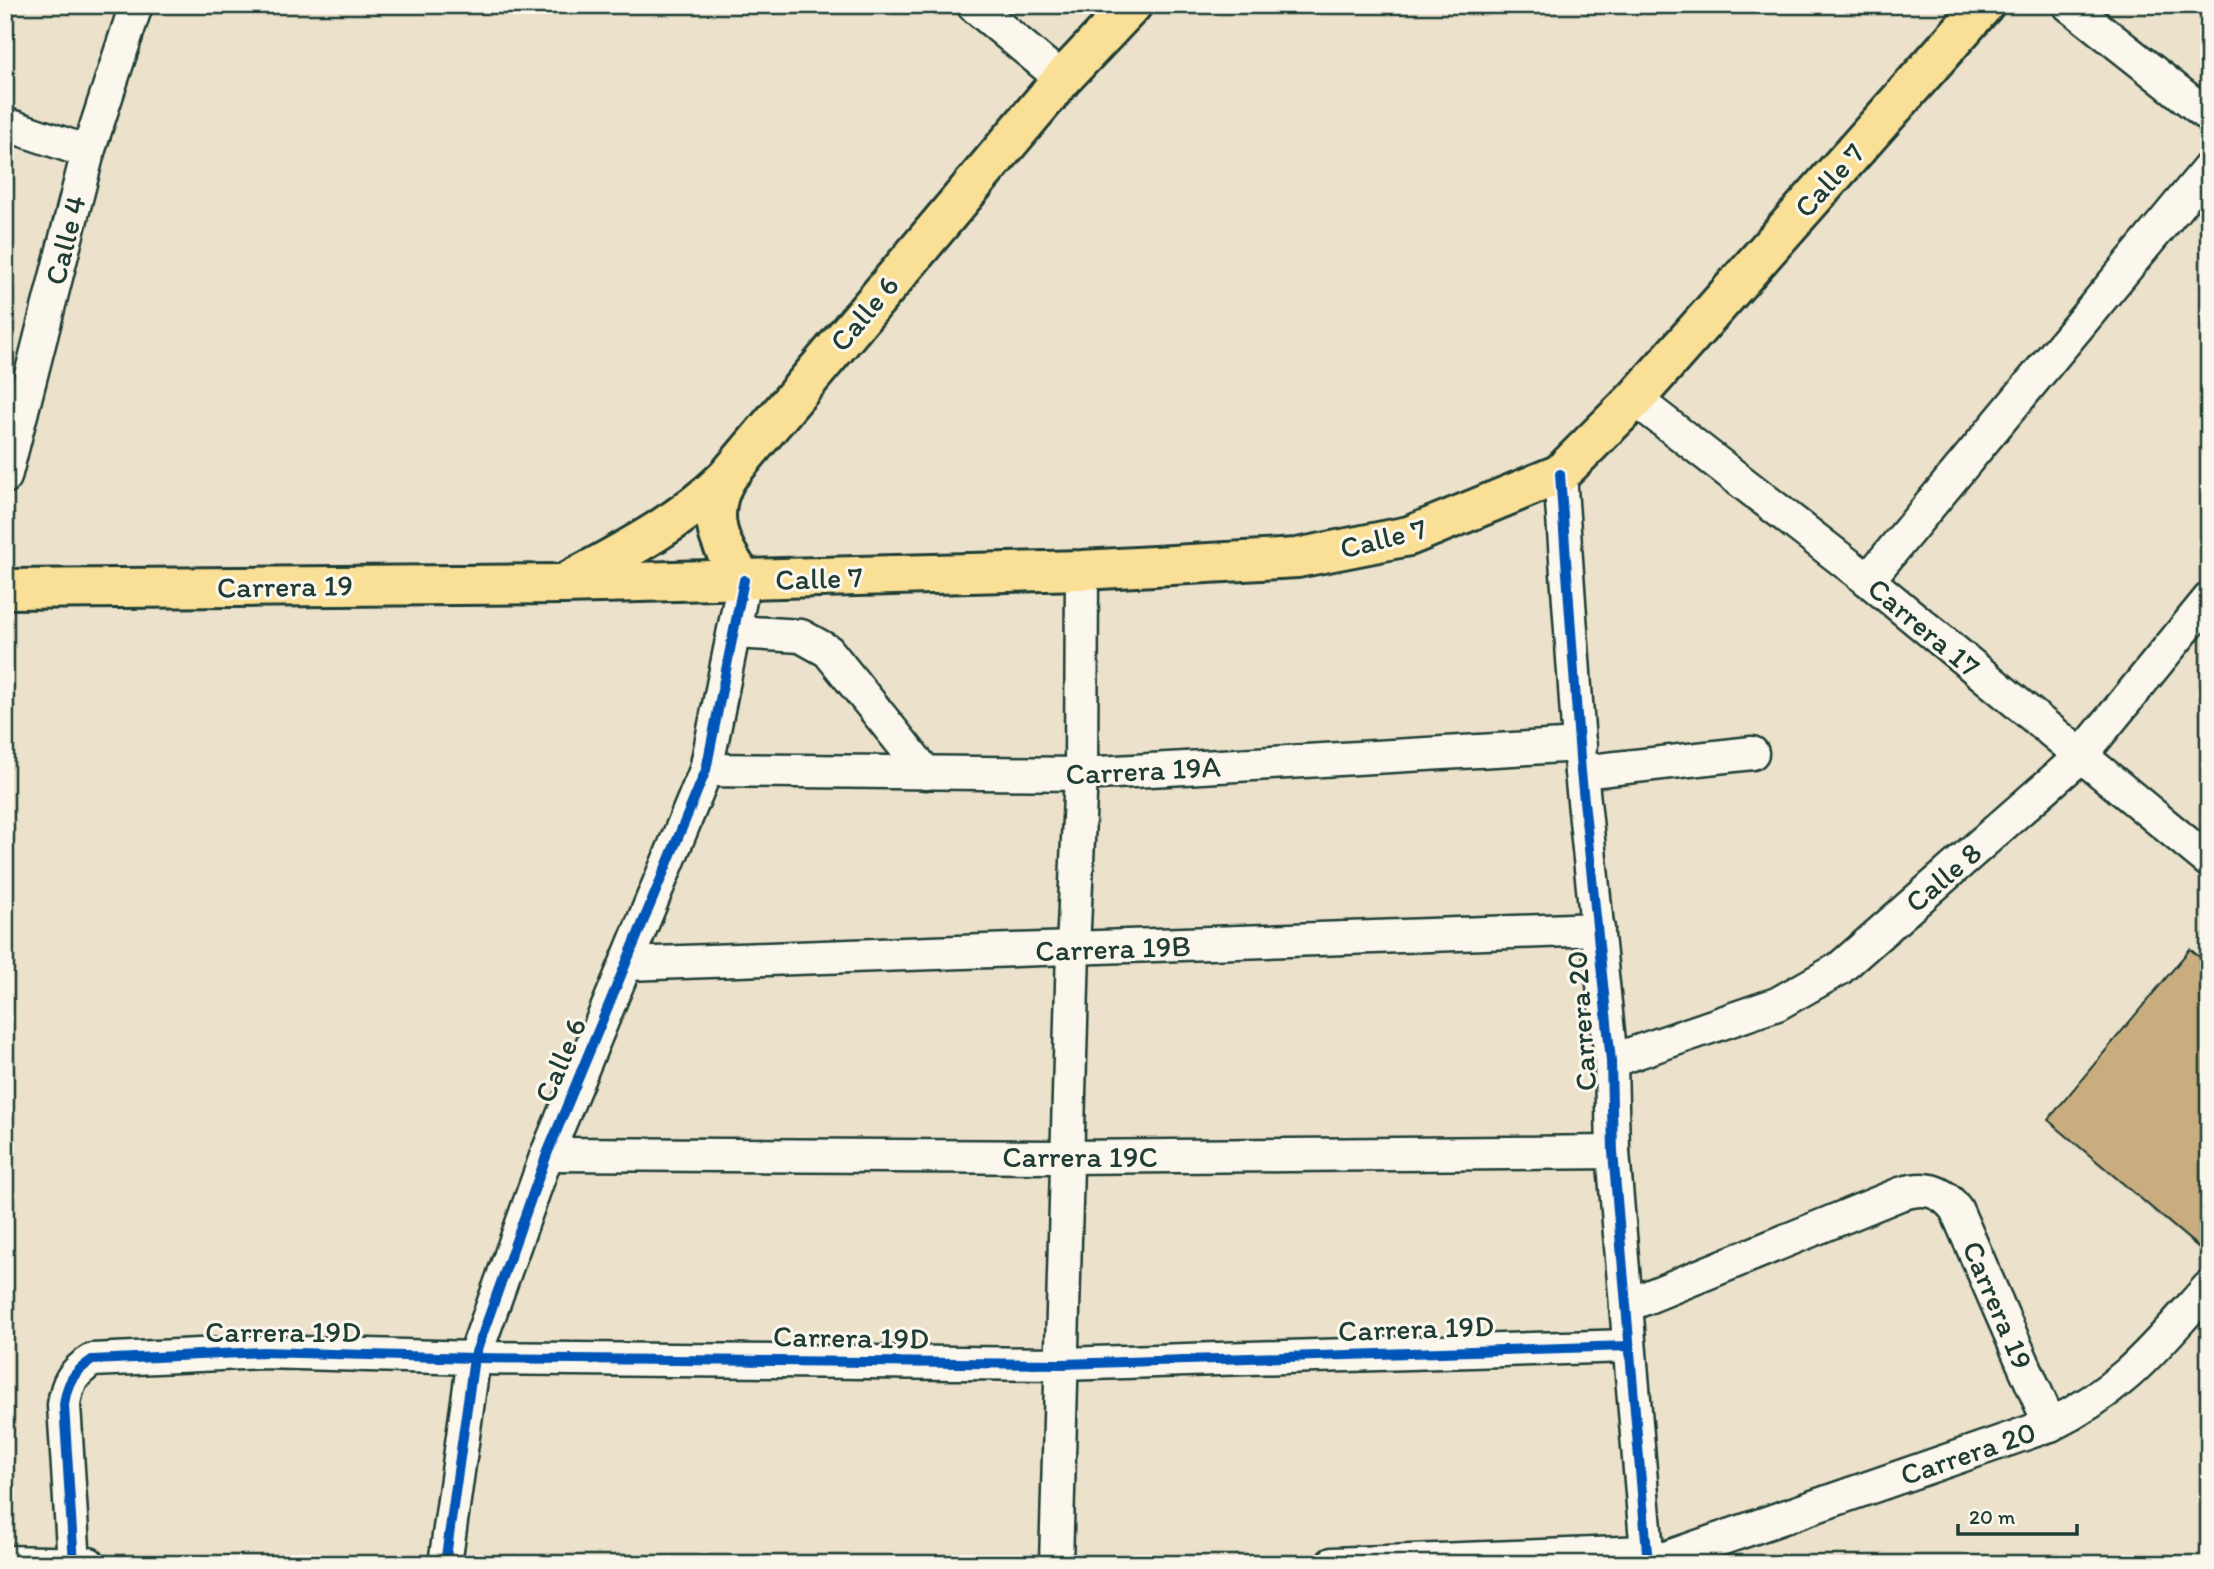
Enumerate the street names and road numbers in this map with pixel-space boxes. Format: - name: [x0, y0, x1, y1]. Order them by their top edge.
- street label: Calle 7: [1786, 135, 1872, 225]
- street label: Calle 4: [36, 191, 94, 289]
- street label: Calle 6: [821, 267, 907, 359]
- street label: Calle 7: [1336, 509, 1430, 567]
- street label: Calle 7: [774, 558, 864, 598]
- street label: Carrera 19: [217, 566, 353, 606]
- street label: Carrera 17: [1860, 569, 1988, 685]
- street label: Carrera 19A: [1064, 747, 1222, 793]
- street label: Calle 8: [1897, 834, 1989, 920]
- street label: Carrera 19B: [1035, 927, 1191, 969]
- street label: Carrera 20: [1558, 949, 1604, 1093]
- street label: Calle 6: [526, 1012, 594, 1108]
- street label: Carrera 19C: [1002, 1138, 1158, 1175]
- street label: Carrera 19: [1954, 1235, 2042, 1375]
- street label: Carrera 19D: [1337, 1307, 1495, 1349]
- street label: Carrera 19D: [205, 1313, 361, 1350]
- street label: Carrera 19D: [773, 1317, 929, 1357]
- street label: Carrera 20: [1895, 1413, 2041, 1493]

